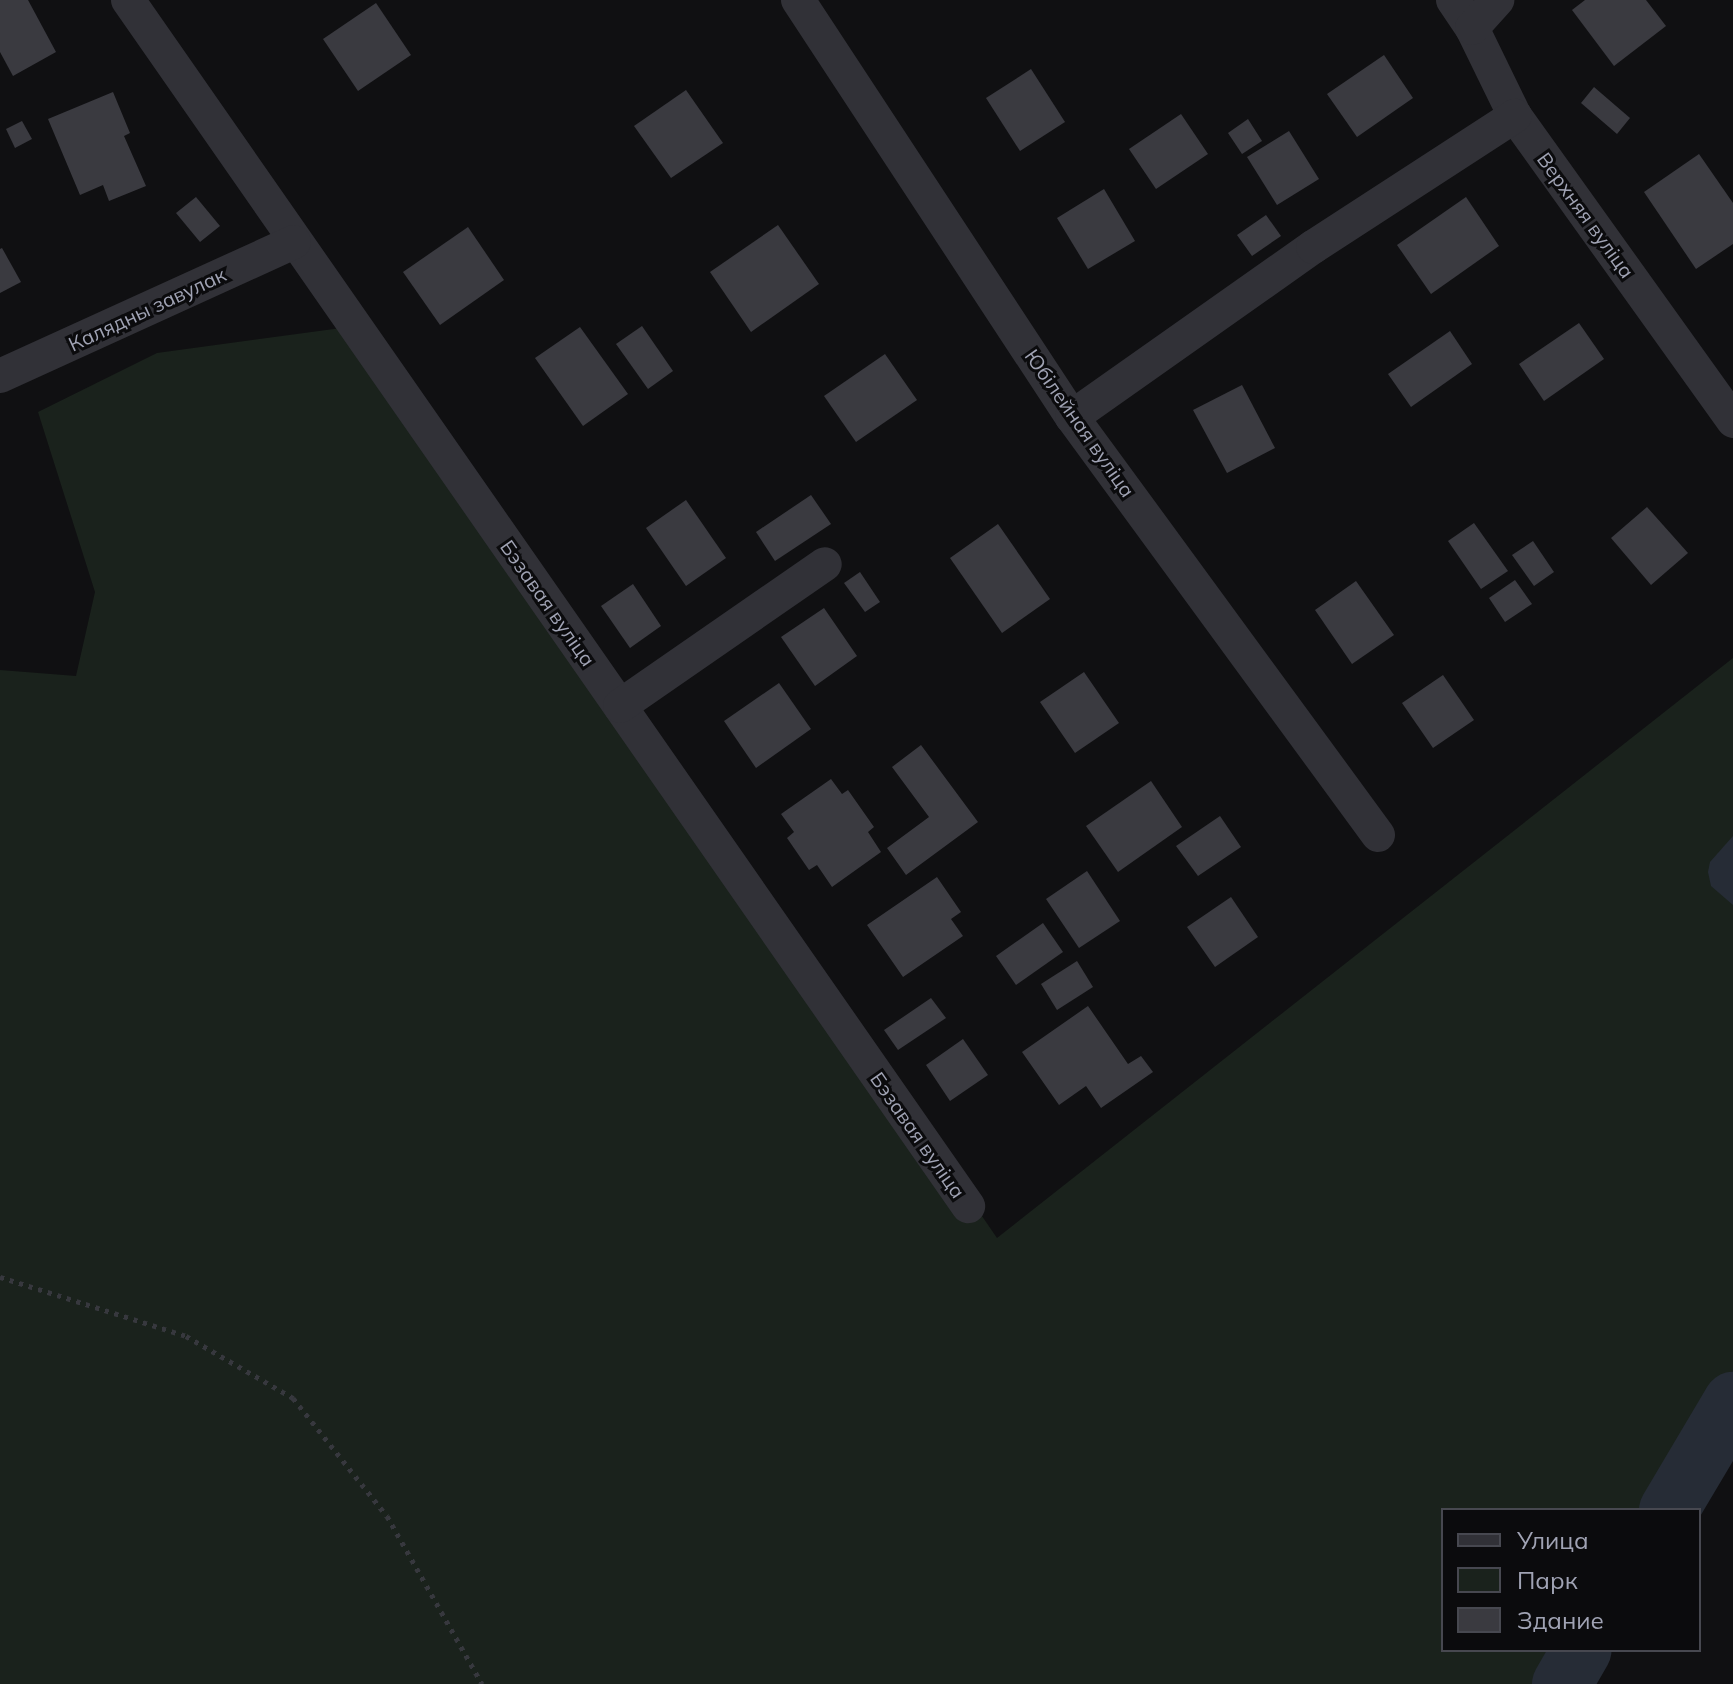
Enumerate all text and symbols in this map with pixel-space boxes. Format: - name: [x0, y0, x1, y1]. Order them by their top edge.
- street label: Верхняя вуліца: [1532, 148, 1640, 282]
- street label: Калядны завулак: [65, 262, 229, 356]
- street label: Юбілейная вуліца: [1020, 344, 1140, 502]
- street label: Бэзавая вуліца: [496, 535, 600, 671]
- street label: Бэзавая вуліца: [866, 1067, 970, 1203]
- legend: [1441, 1508, 1701, 1652]
- text: Улица: [1517, 1525, 1589, 1555]
- text: Парк: [1517, 1565, 1578, 1595]
- text: Здание: [1517, 1605, 1604, 1635]

